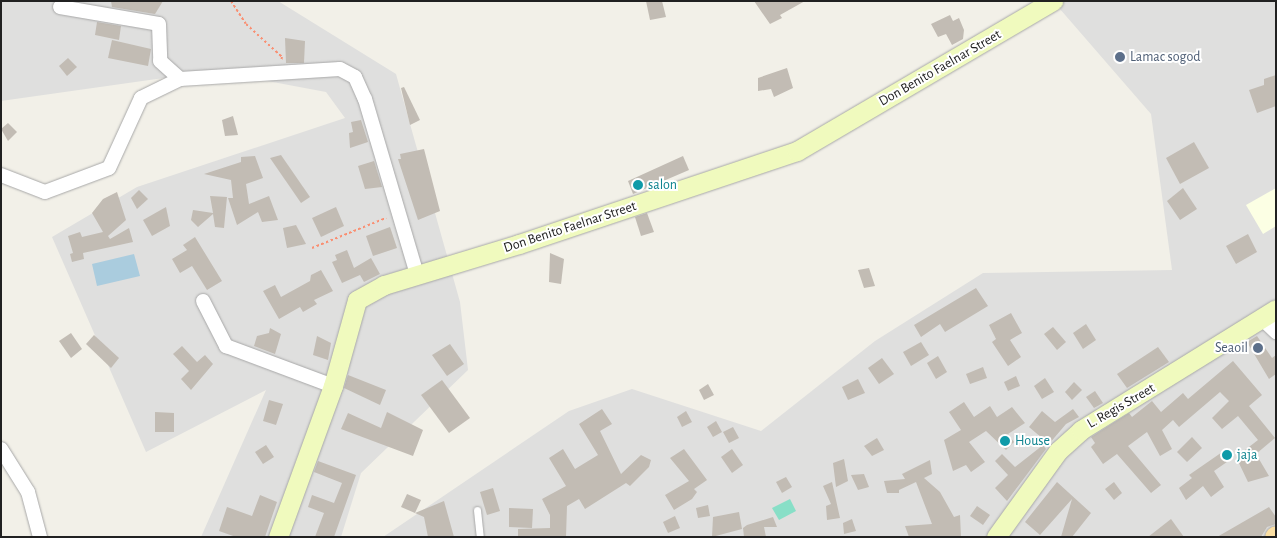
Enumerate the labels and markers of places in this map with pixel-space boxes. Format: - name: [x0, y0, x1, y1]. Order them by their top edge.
- place label: Lamac sogod: [1130, 49, 1201, 65]
- marker: Lamac sogod: [1114, 51, 1126, 63]
- place label: salon: [648, 177, 677, 193]
- marker: salon: [632, 179, 644, 191]
- place label: Seaoil: [1215, 340, 1248, 356]
- marker: Seaoil: [1252, 342, 1264, 354]
- place label: House: [1015, 433, 1050, 449]
- marker: House: [999, 435, 1011, 447]
- place label: jaja: [1237, 447, 1257, 463]
- marker: jaja: [1221, 449, 1233, 461]

